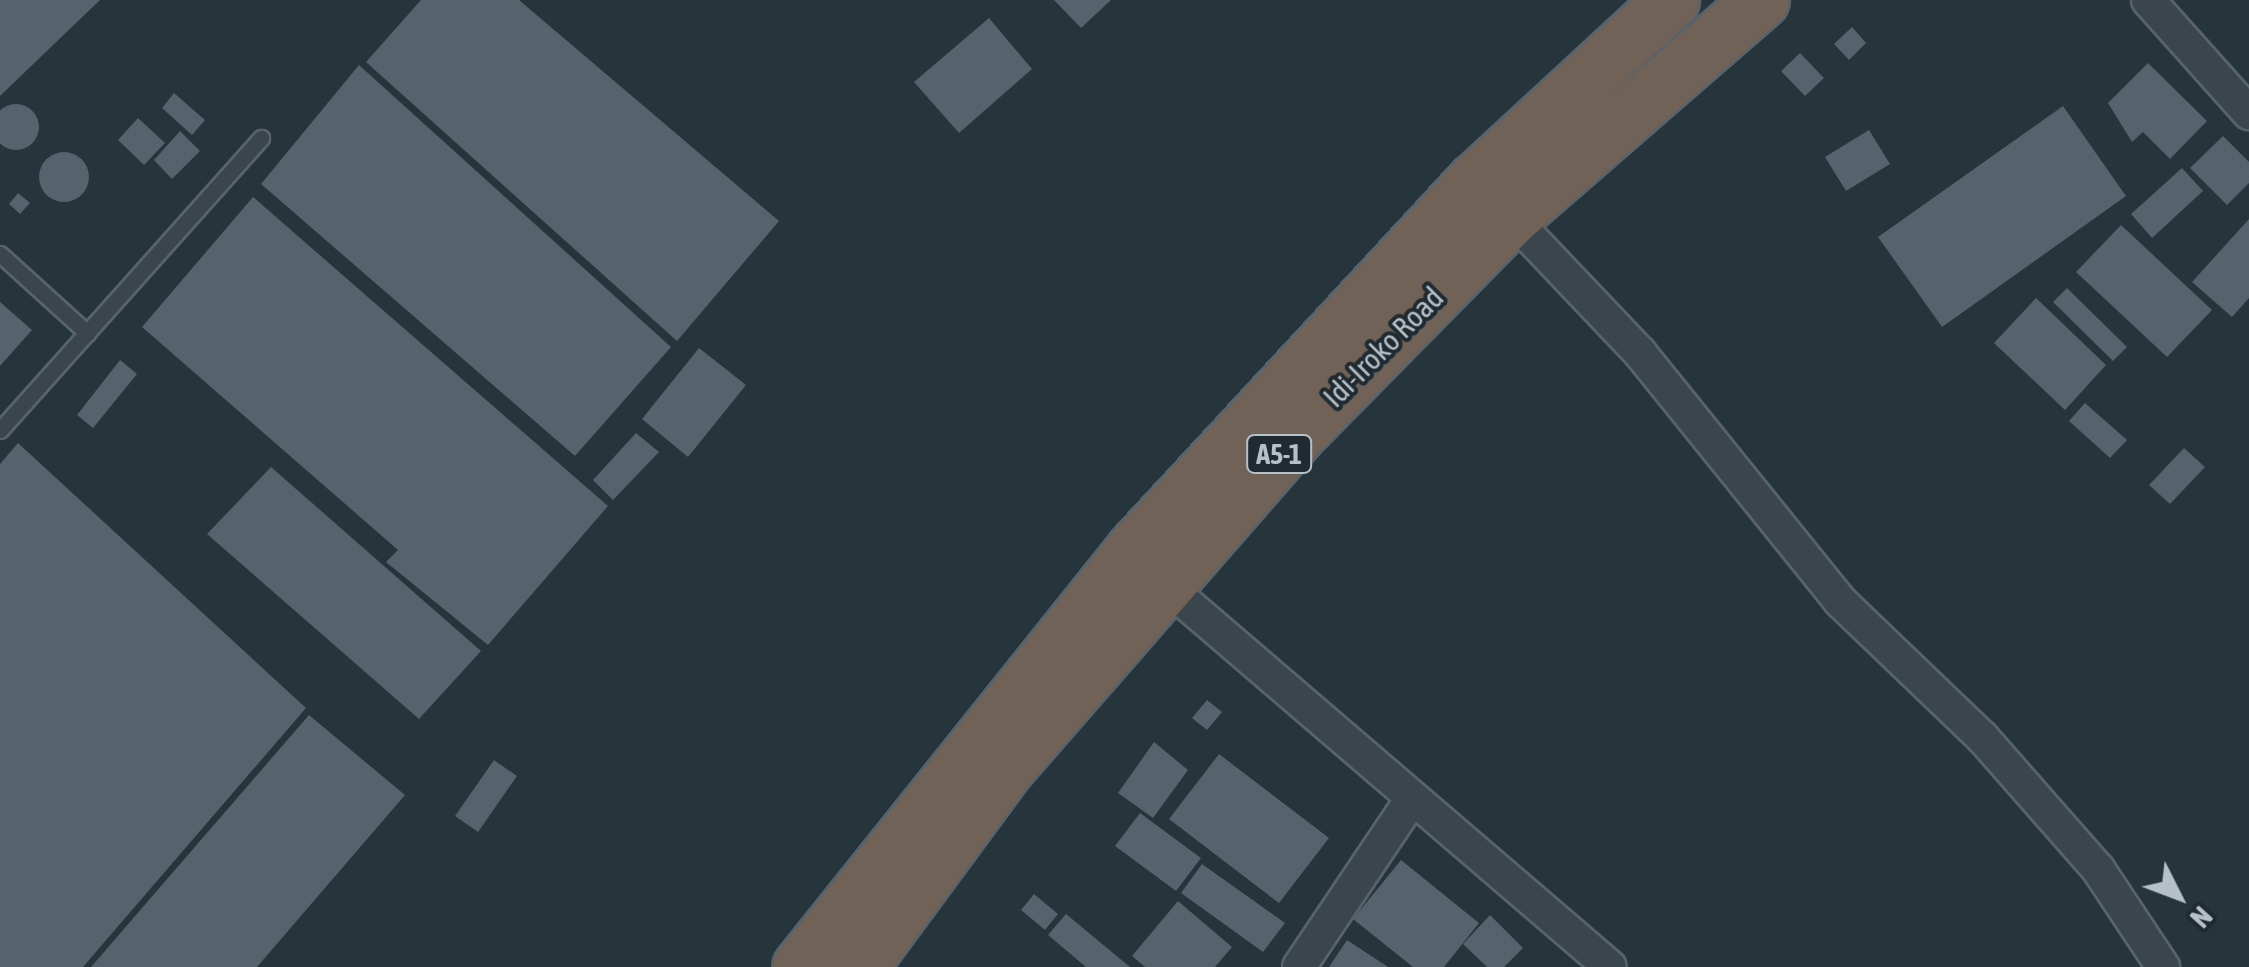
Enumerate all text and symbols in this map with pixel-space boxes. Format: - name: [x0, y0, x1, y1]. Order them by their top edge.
- street label: Idi-Iroko Road: [1315, 279, 1451, 415]
- road number: A5-1: [1244, 431, 1314, 477]
- north arrow: [2129, 847, 2229, 947]
- text: N: [2184, 900, 2219, 934]

